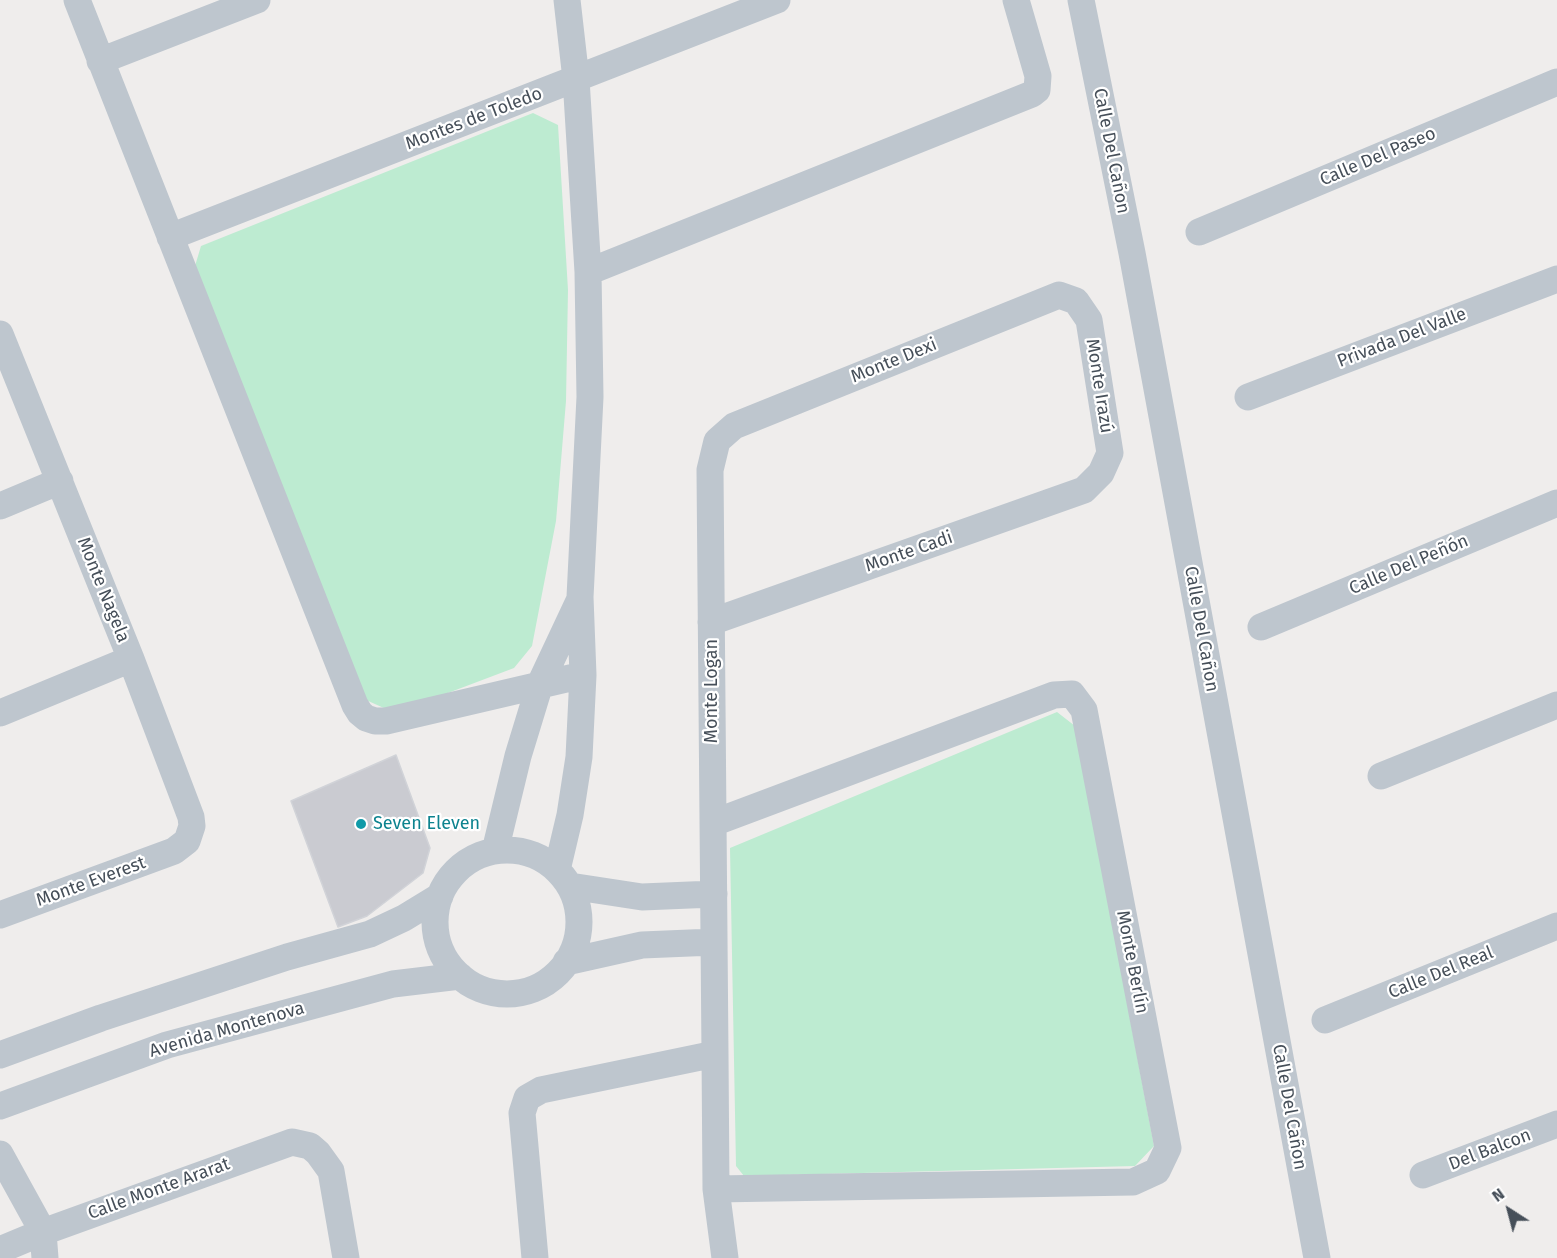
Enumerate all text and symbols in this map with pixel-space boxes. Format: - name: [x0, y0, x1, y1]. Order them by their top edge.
- street label: Montes de Toledo: [403, 83, 545, 155]
- street label: Calle Del Cañon: [1088, 86, 1134, 216]
- street label: Calle Del Paseo: [1317, 123, 1439, 191]
- street label: Privada Del Valle: [1334, 303, 1470, 373]
- street label: Monte Dexi: [848, 334, 940, 388]
- street label: Monte Irazú: [1081, 337, 1117, 435]
- street label: Monte Cadi: [862, 527, 956, 577]
- street label: Calle Del Peñón: [1346, 530, 1472, 600]
- street label: Monte Nagela: [72, 534, 134, 646]
- street label: Calle Del Cañon: [1179, 564, 1223, 694]
- street label: Monte Logan: [701, 639, 723, 743]
- place label: Seven Eleven: [373, 813, 480, 835]
- marker: Seven Eleven: [354, 817, 368, 831]
- street label: Monte Everest: [33, 852, 149, 912]
- street label: Monte Berlín: [1111, 909, 1153, 1015]
- street label: Calle Del Real: [1385, 942, 1497, 1004]
- street label: Avenida Montenova: [147, 998, 307, 1062]
- street label: Calle Del Cañon: [1267, 1042, 1311, 1172]
- street label: Del Balcon: [1446, 1124, 1534, 1176]
- street label: Calle Monte Ararat: [85, 1153, 233, 1225]
- north arrow: [1479, 1180, 1539, 1240]
- text: N: [1488, 1184, 1508, 1206]

